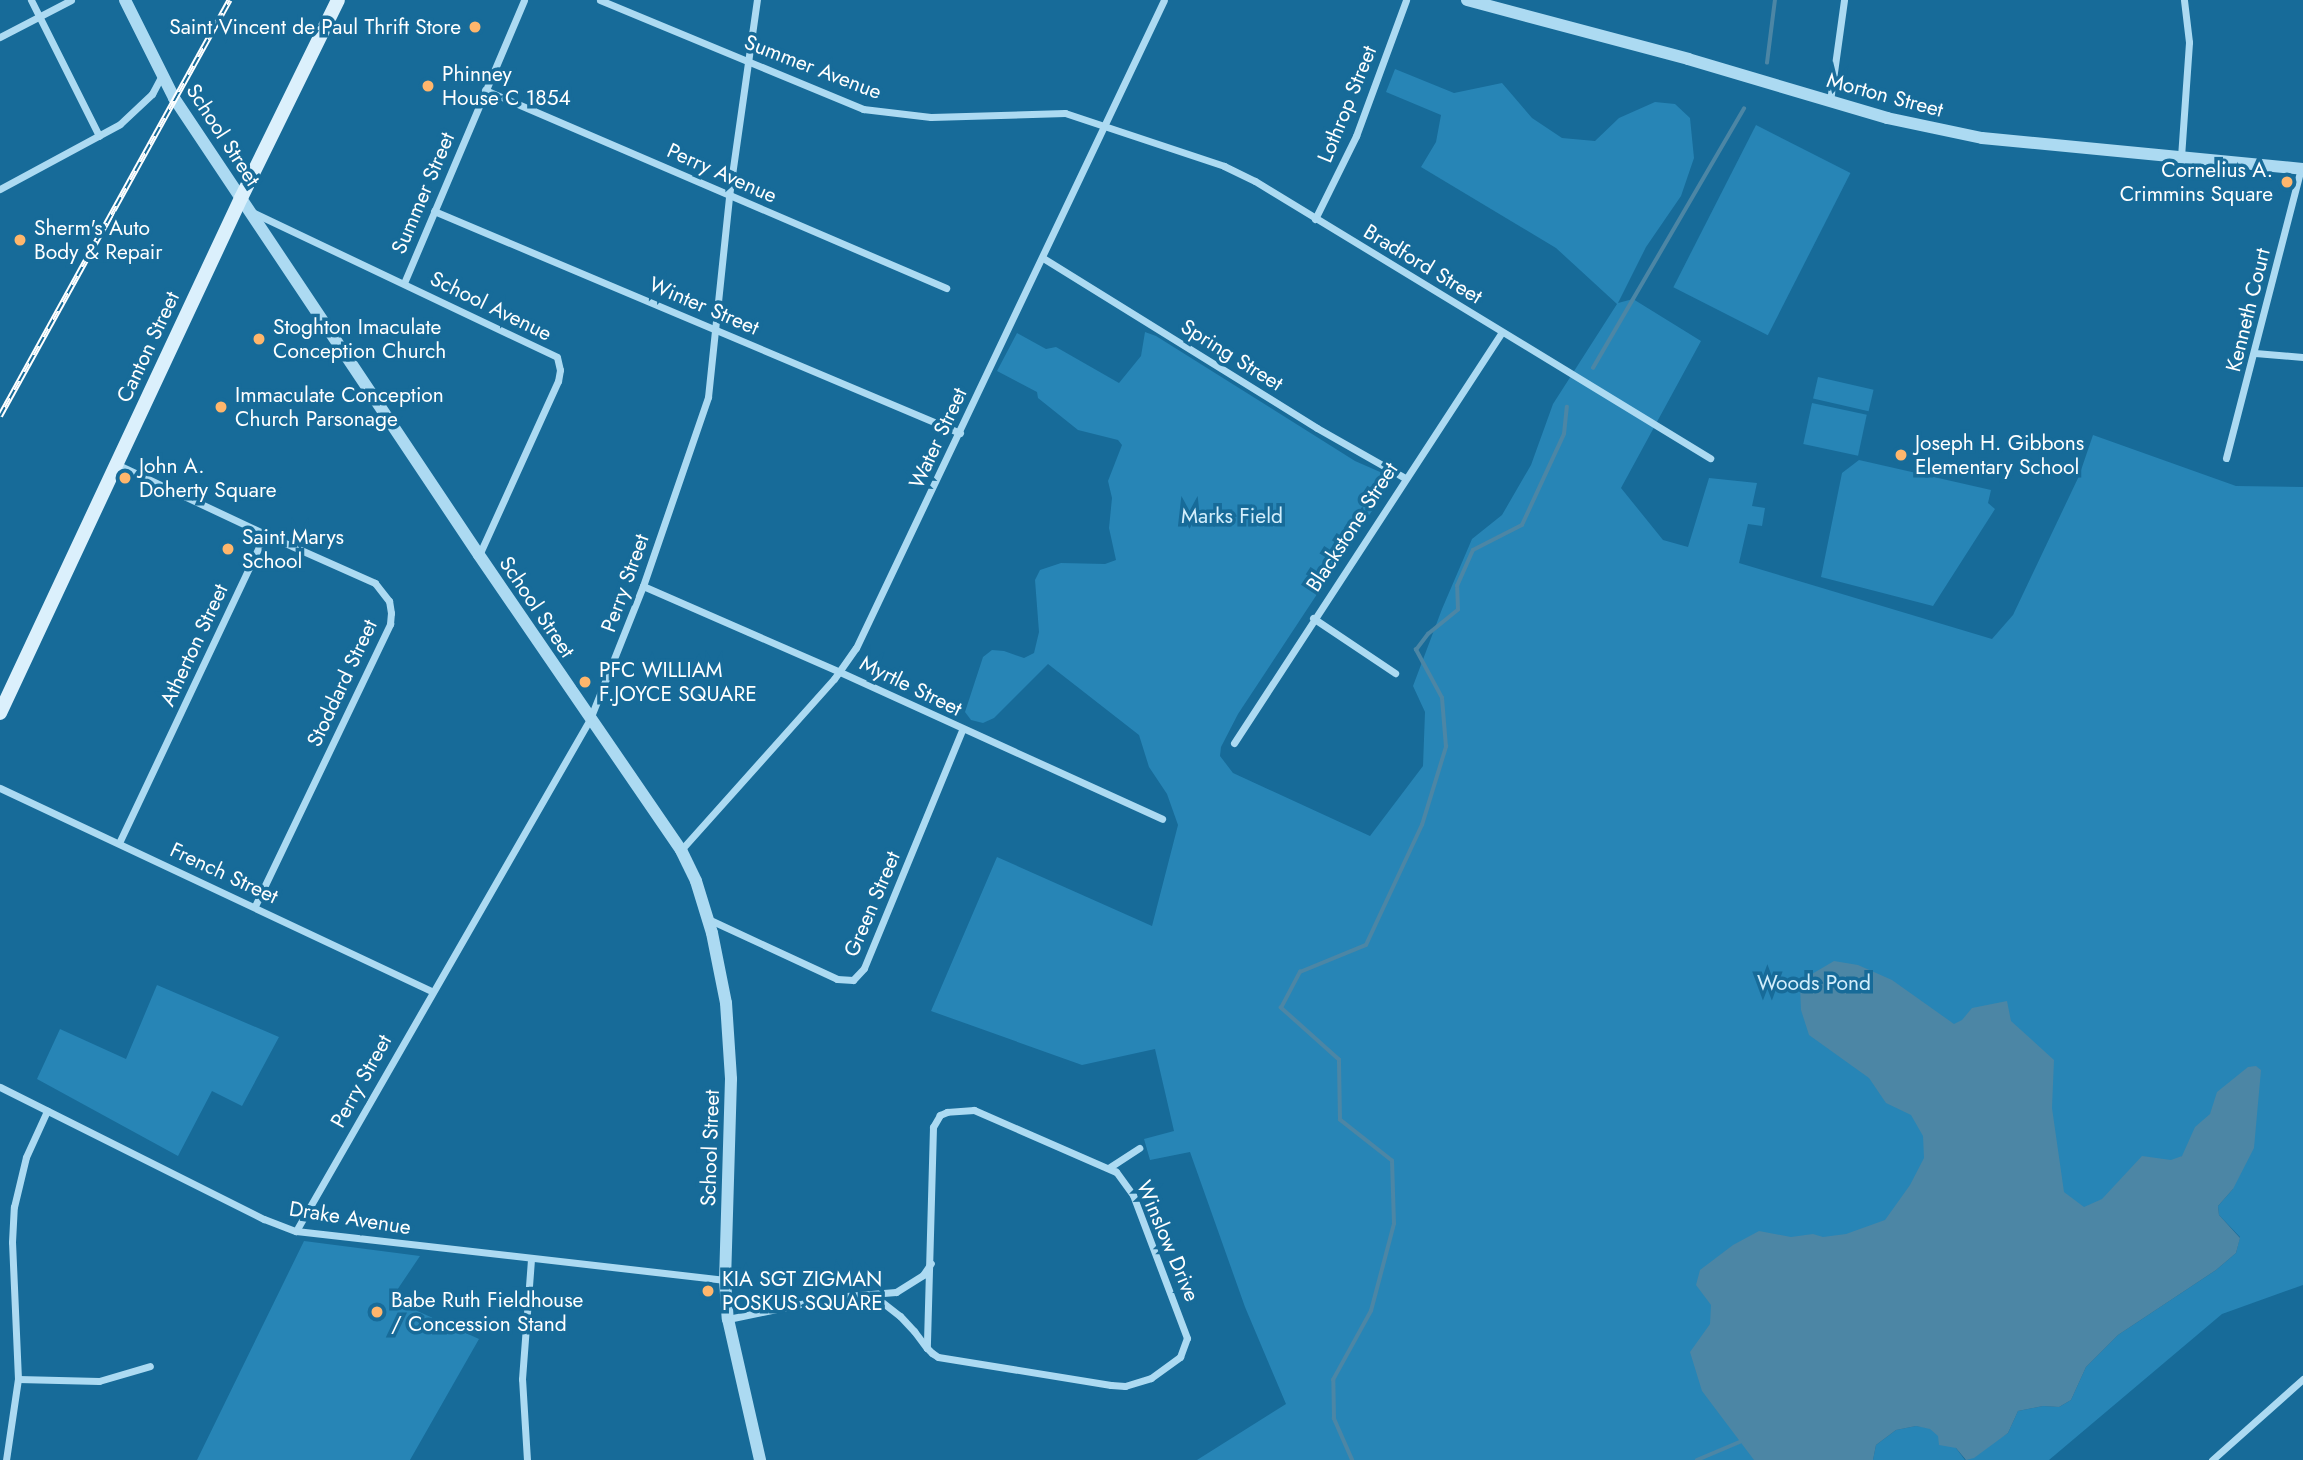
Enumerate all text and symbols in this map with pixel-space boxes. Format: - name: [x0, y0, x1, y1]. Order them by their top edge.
- place label: Saint Vincent de Paul Thrift Store: [169, 14, 461, 40]
- marker: Saint Vincent de Paul Thrift Store: [467, 19, 483, 35]
- street label: Summer Avenue: [741, 29, 885, 105]
- street label: Lothrop Street: [1312, 42, 1382, 166]
- place label: Phinney House C 1854: [442, 61, 571, 111]
- street label: Morton Street: [1824, 67, 1946, 123]
- marker: Phinney House C 1854: [420, 78, 436, 94]
- street label: School Street: [181, 79, 265, 191]
- street label: Summer Street: [386, 128, 460, 258]
- street label: Perry Avenue: [663, 138, 781, 208]
- place label: Cornelius A. Crimmins Square: [2120, 157, 2273, 207]
- marker: Cornelius A. Crimmins Square: [2279, 174, 2295, 190]
- place label: Sherm's Auto Body & Repair: [34, 215, 162, 265]
- street label: Bradford Street: [1359, 219, 1487, 309]
- marker: Sherm's Auto Body & Repair: [12, 232, 28, 248]
- street label: Kenneth Court: [2220, 246, 2276, 374]
- street label: School Avenue: [426, 266, 556, 346]
- street label: Winter Street: [645, 272, 763, 340]
- street label: Canton Street: [111, 288, 185, 406]
- place label: Stoghton Imaculate Conception Church: [273, 314, 446, 364]
- street label: Spring Street: [1176, 314, 1288, 396]
- marker: Stoghton Imaculate Conception Church: [251, 331, 267, 347]
- place label: Immaculate Conception Church Parsonage: [235, 382, 444, 432]
- street label: Water Street: [904, 384, 972, 492]
- marker: Immaculate Conception Church Parsonage: [213, 399, 229, 415]
- place label: Joseph H. Gibbons Elementary School: [1915, 430, 2084, 480]
- marker: Joseph H. Gibbons Elementary School: [1893, 447, 1909, 463]
- place label: John A. Doherty Square: [139, 453, 277, 503]
- street label: Blackstone Street: [1301, 458, 1403, 596]
- marker: John A. Doherty Square: [117, 470, 133, 486]
- park label: Marks Field: [1181, 503, 1283, 529]
- place label: Saint Marys School: [242, 524, 344, 574]
- street label: Perry Street: [596, 531, 654, 635]
- marker: Saint Marys School: [220, 541, 236, 557]
- street label: School Street: [494, 552, 580, 662]
- street label: Atherton Street: [155, 580, 233, 710]
- street label: Stoddard Street: [301, 615, 383, 751]
- street label: Myrtle Street: [856, 650, 966, 722]
- place label: PFC WILLIAM F.JOYCE SQUARE: [599, 657, 757, 707]
- marker: PFC WILLIAM F.JOYCE SQUARE: [577, 674, 593, 690]
- street label: French Street: [166, 837, 282, 909]
- street label: Green Street: [838, 847, 906, 961]
- park label: Woods Pond: [1757, 970, 1871, 996]
- street label: Perry Street: [325, 1030, 397, 1132]
- street label: School Street: [695, 1089, 725, 1207]
- street label: Winslow Drive: [1131, 1177, 1205, 1305]
- street label: Drake Avenue: [287, 1196, 413, 1240]
- place label: KIA SGT ZIGMAN POSKUS SQUARE: [722, 1266, 883, 1316]
- marker: KIA SGT ZIGMAN POSKUS SQUARE: [700, 1283, 716, 1299]
- place label: Babe Ruth Fieldhouse / Concession Stand: [391, 1287, 583, 1337]
- marker: Babe Ruth Fieldhouse / Concession Stand: [369, 1304, 385, 1320]

